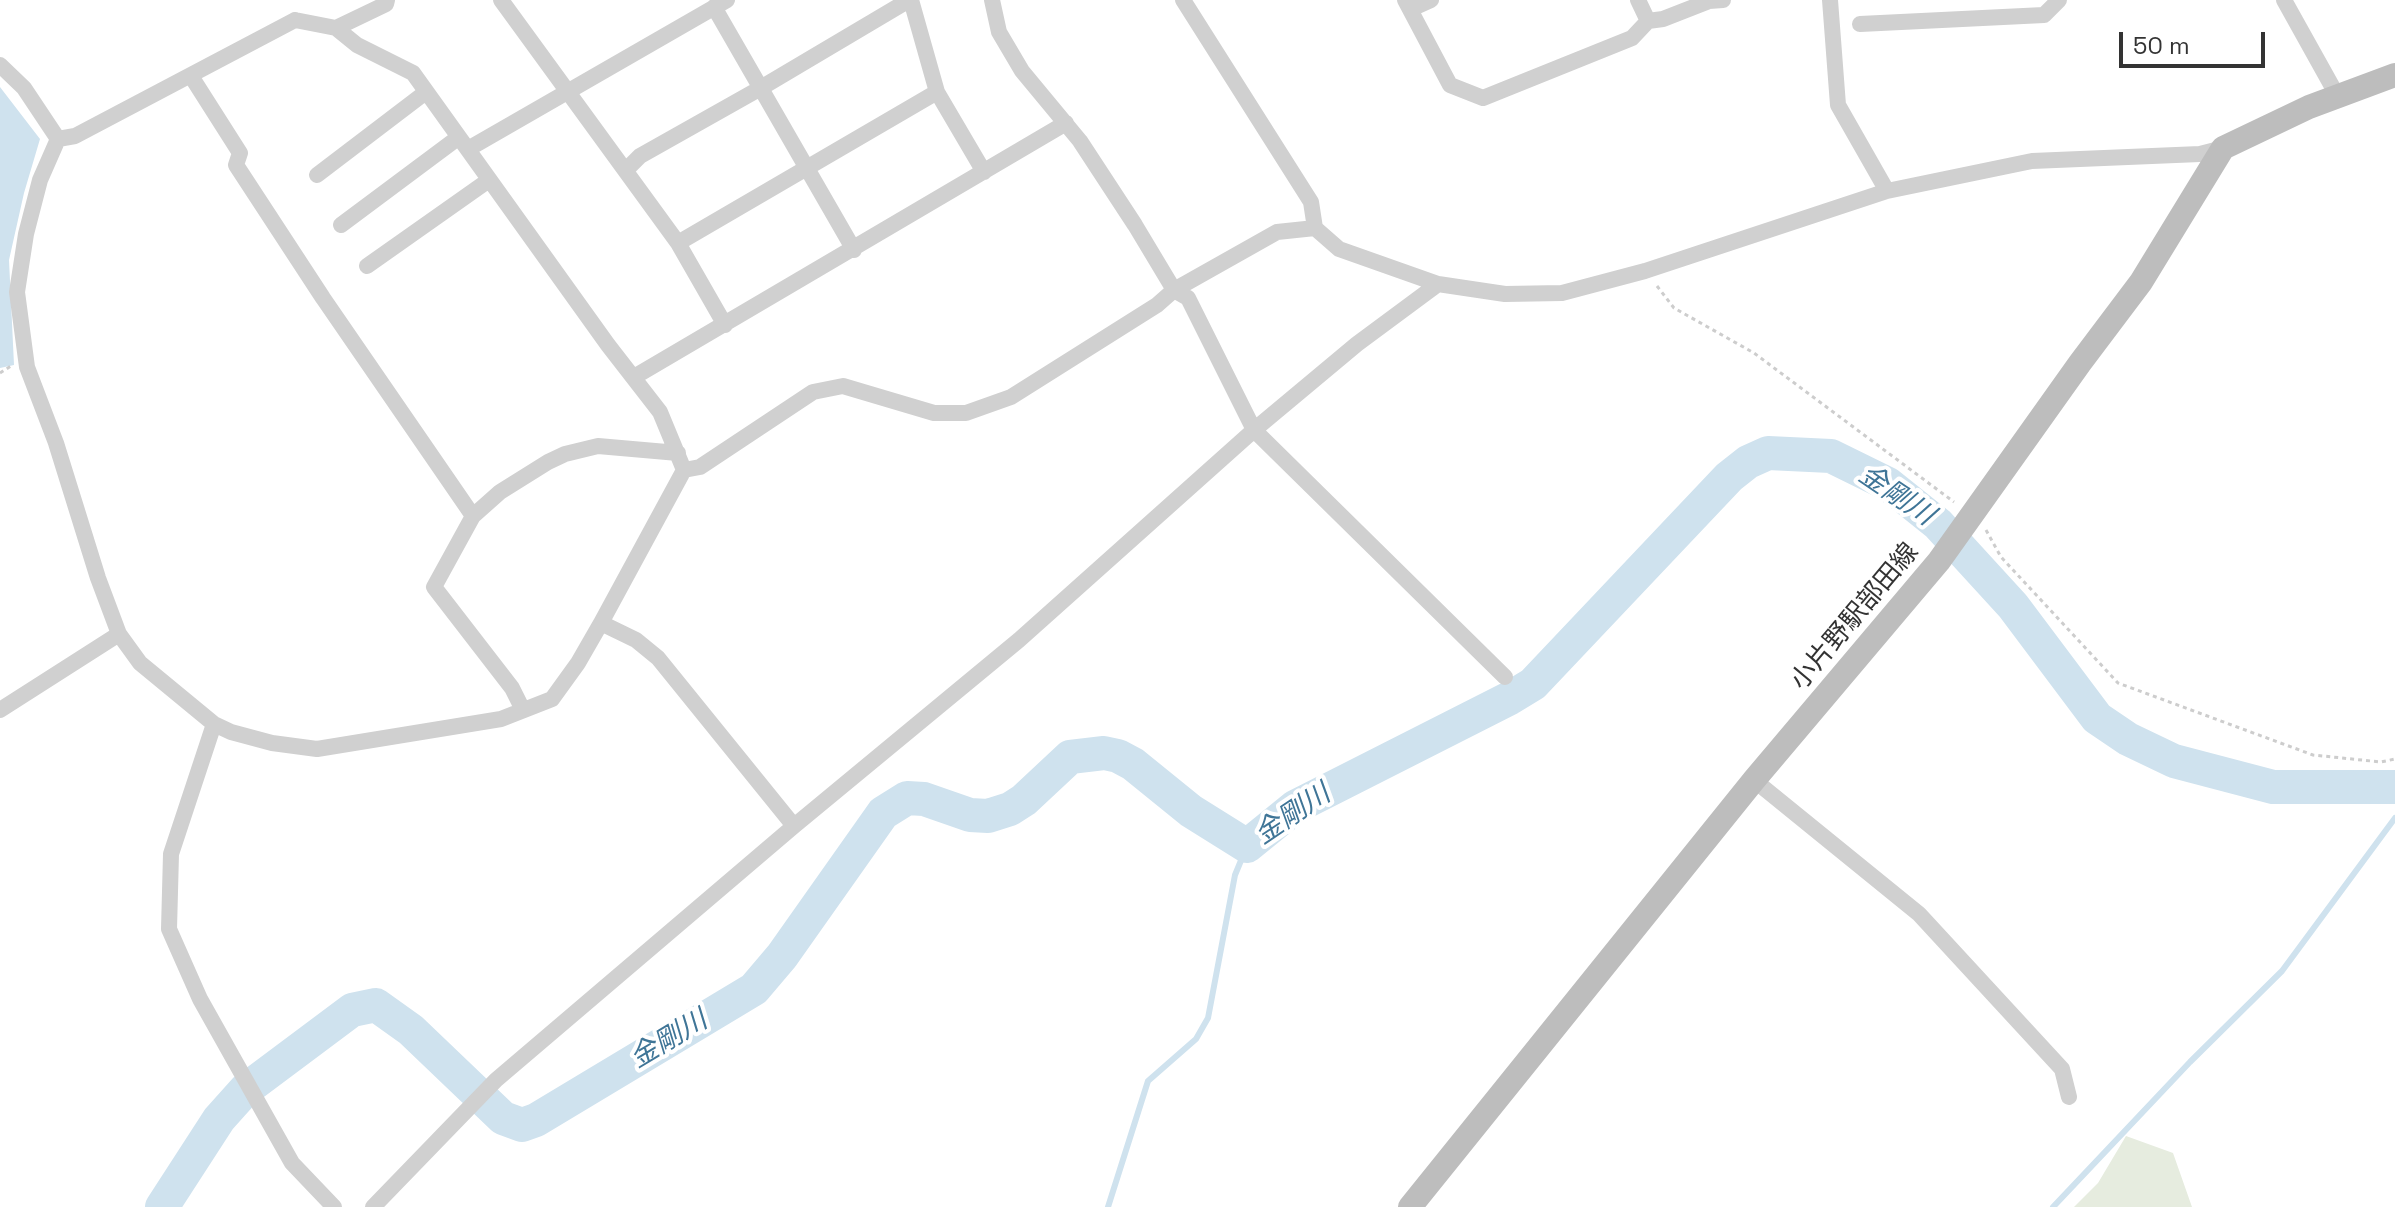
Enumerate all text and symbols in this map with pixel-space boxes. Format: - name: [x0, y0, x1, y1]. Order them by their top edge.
- scale bar: [2123, 16, 2269, 66]
- text: 50 m: [2133, 30, 2190, 61]
- water label: 金剛川: [1852, 459, 1940, 533]
- street label: 小片野駅部田線: [1785, 537, 1925, 697]
- water label: 金剛川: [1249, 778, 1337, 852]
- water label: 金剛川: [624, 1004, 714, 1076]

